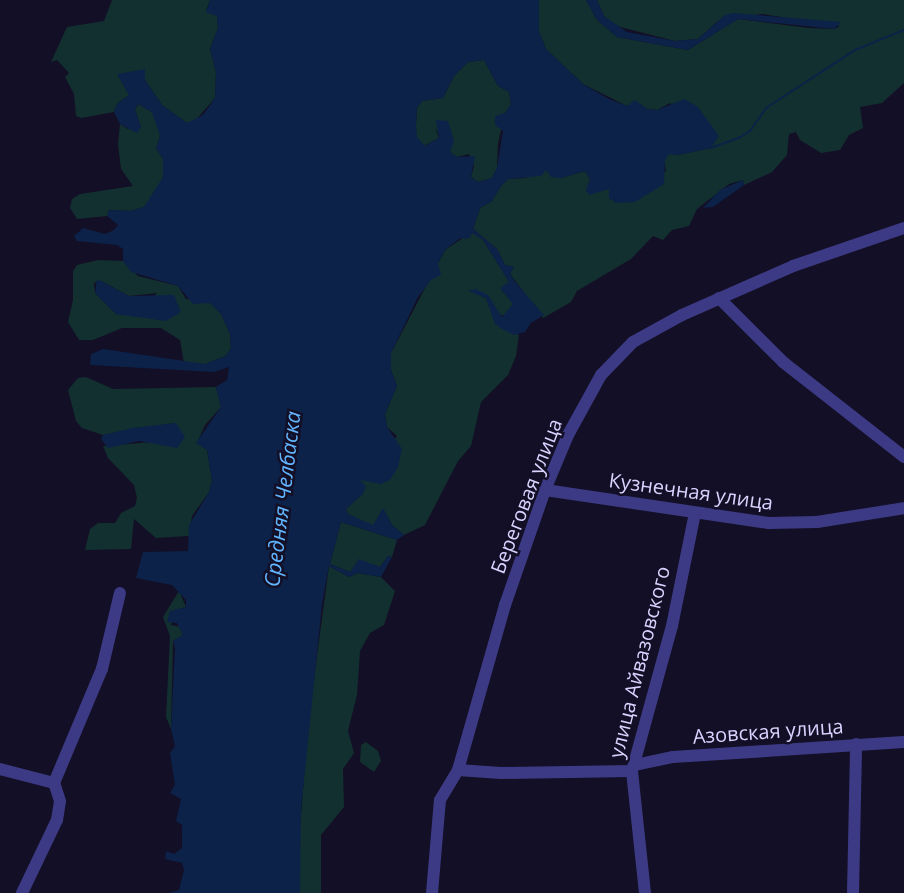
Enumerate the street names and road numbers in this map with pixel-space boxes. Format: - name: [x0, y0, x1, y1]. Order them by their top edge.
- street label: Береговая улица: [485, 415, 567, 577]
- street label: Кузнечная улица: [607, 468, 775, 514]
- street label: улица Айвазовского: [604, 564, 674, 760]
- street label: Азовская улица: [692, 714, 844, 748]

